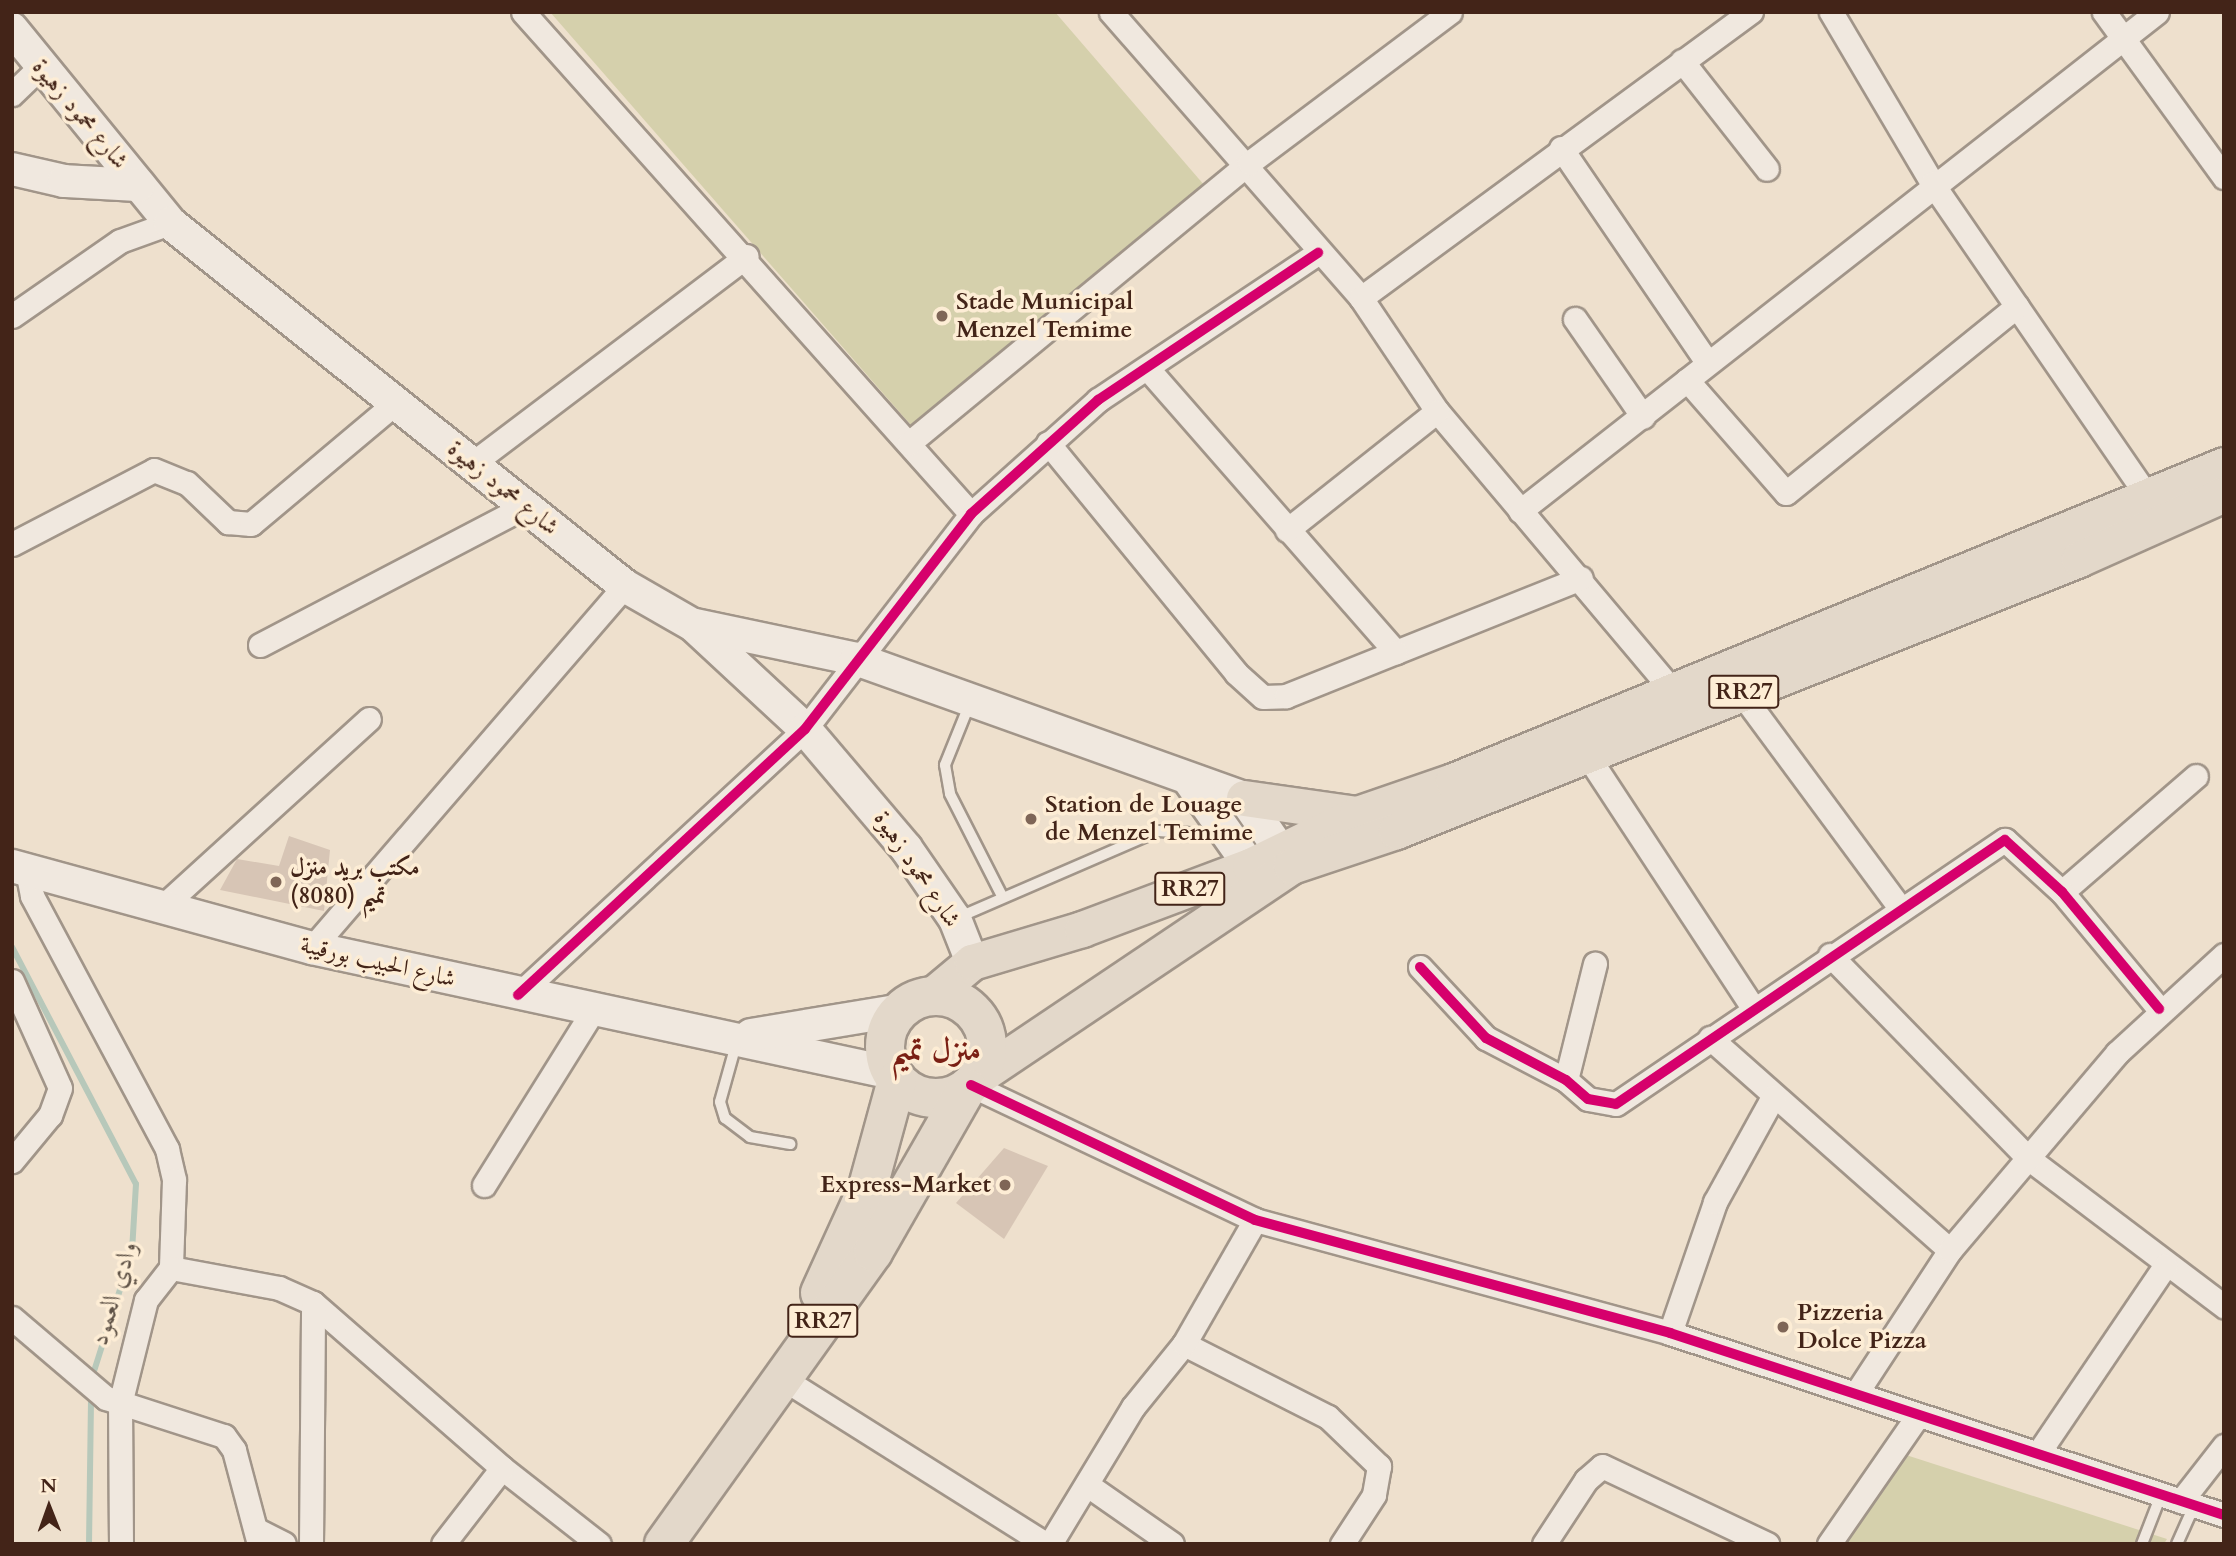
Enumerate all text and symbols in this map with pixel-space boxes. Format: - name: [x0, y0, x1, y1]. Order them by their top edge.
- street label: شارع محمود زهيوة: [26, 53, 134, 175]
- place label: Stade Municipal Menzel Temime: [956, 288, 1133, 344]
- marker: Stade Municipal Menzel Temime: [934, 308, 950, 324]
- street label: شارع محمود زهيوة: [442, 434, 564, 542]
- road number: RR27: [1707, 672, 1781, 712]
- place label: Station de Louage de Menzel Temime: [1045, 791, 1253, 847]
- street label: شارع محمود زهيوة: [867, 805, 967, 933]
- marker: Station de Louage de Menzel Temime: [1023, 811, 1039, 827]
- place label: مكتب بريد منزل تميم (8080): [290, 854, 420, 910]
- road number: RR27: [1153, 870, 1227, 908]
- marker: مكتب بريد منزل تميم (8080): [268, 874, 284, 890]
- street label: شارع الحبيب بورقيبة: [298, 930, 458, 994]
- district label: منزل تميم: [891, 1031, 981, 1069]
- place label: Express-Market: [820, 1171, 991, 1199]
- marker: Express-Market: [997, 1177, 1013, 1193]
- water label: وادي العمود: [83, 1237, 145, 1349]
- place label: Pizzeria Dolce Pizza: [1797, 1299, 1927, 1355]
- road number: RR27: [786, 1302, 860, 1340]
- marker: Pizzeria Dolce Pizza: [1775, 1319, 1791, 1335]
- north arrow: [14, 1472, 84, 1542]
- text: N: [40, 1473, 57, 1499]

